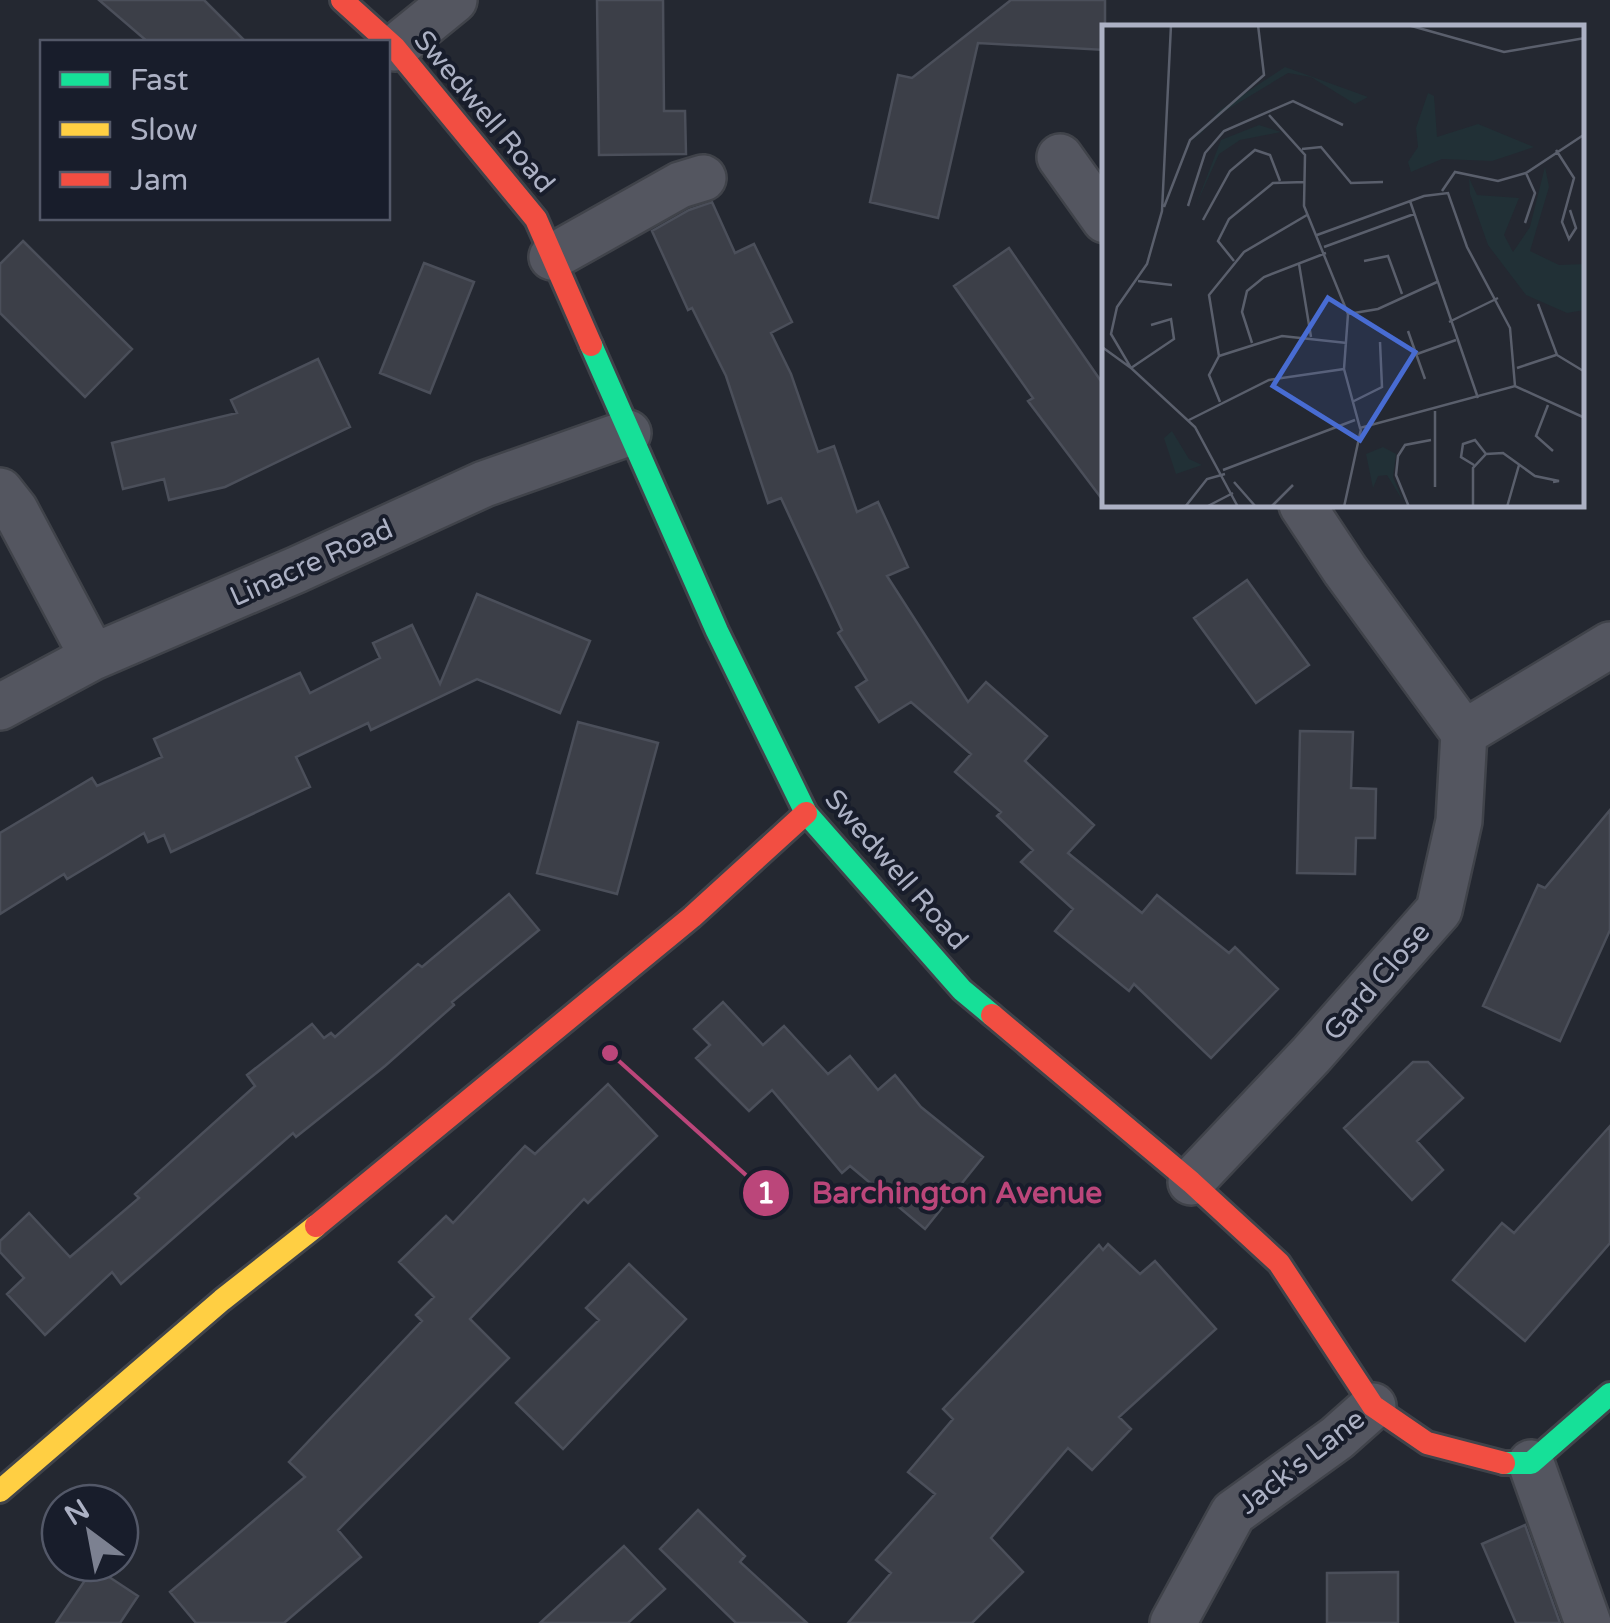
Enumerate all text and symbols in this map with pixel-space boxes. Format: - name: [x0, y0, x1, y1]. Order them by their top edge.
- street label: Swedwell Road: [407, 24, 562, 200]
- inset map: [1102, 25, 1585, 508]
- legend: [40, 40, 390, 220]
- text: Fast: [130, 62, 189, 99]
- text: Slow: [130, 112, 198, 149]
- text: Jam: [130, 162, 188, 199]
- street label: Linacre Road: [225, 512, 398, 614]
- street label: Swedwell Road: [817, 783, 975, 957]
- street label: Gard Close: [1316, 916, 1437, 1048]
- callout: Barchington Avenue: [741, 1163, 1122, 1223]
- text: 1: [757, 1175, 775, 1212]
- text: Barchington Avenue: [812, 1175, 1102, 1212]
- street label: Jack's Lane: [1232, 1402, 1371, 1522]
- north arrow: [40, 1483, 140, 1583]
- text: N: [59, 1492, 96, 1533]

